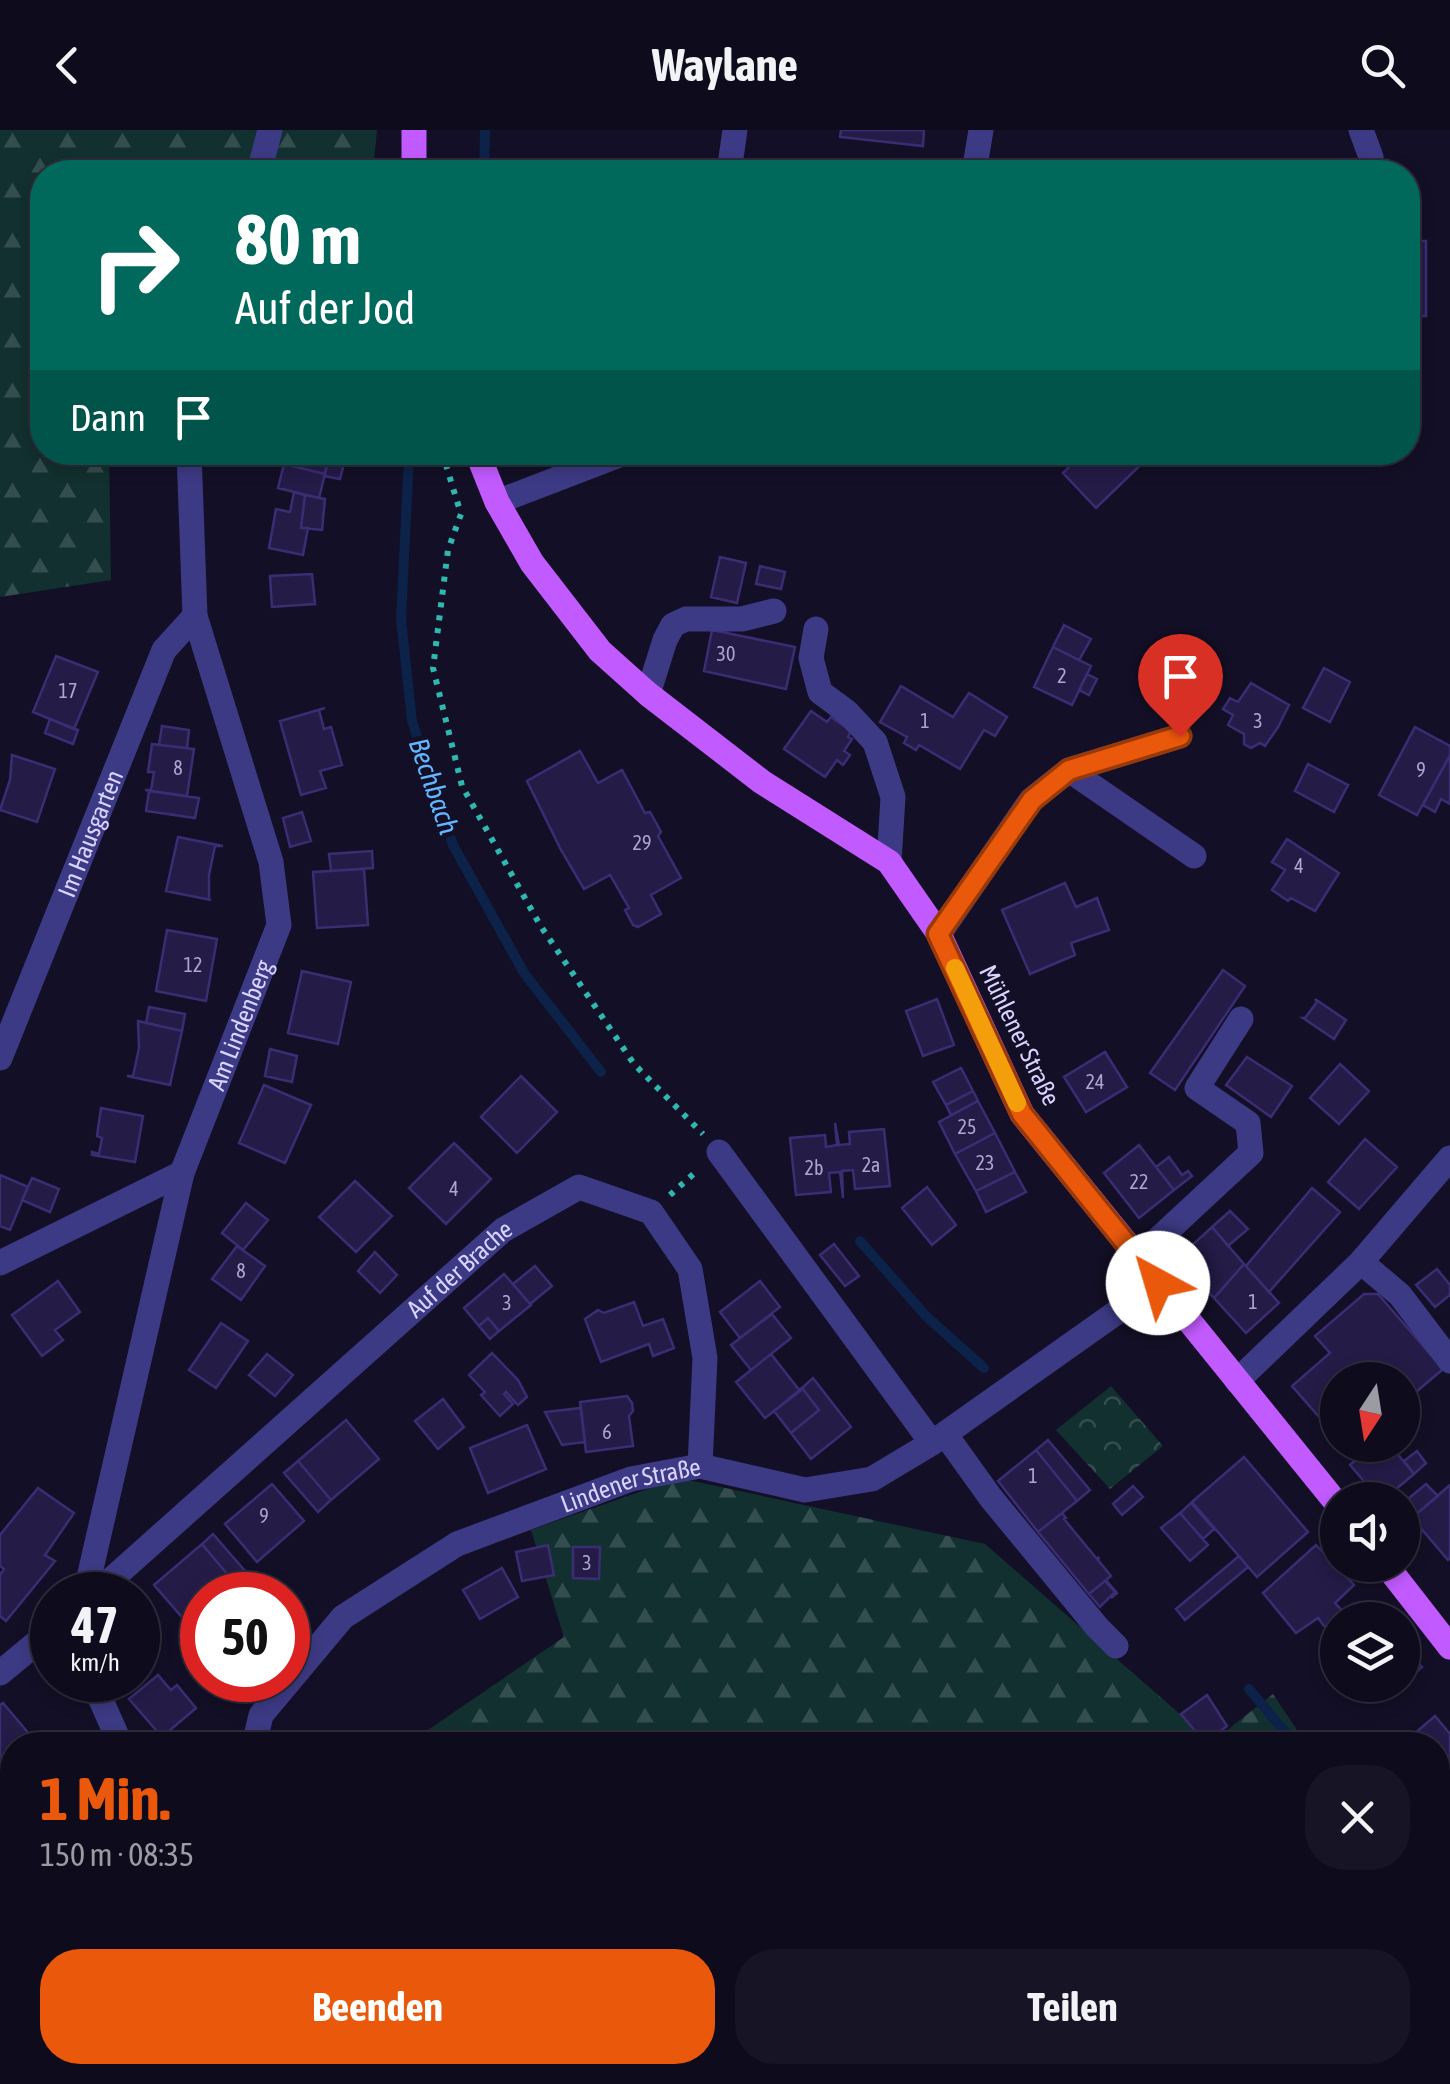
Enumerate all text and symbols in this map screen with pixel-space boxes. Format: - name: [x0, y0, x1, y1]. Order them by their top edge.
- icon: back: [40, 38, 95, 93]
- icon: search: [1355, 38, 1410, 93]
- text: Waylane: [652, 39, 798, 91]
- text: 80 m: [235, 199, 361, 279]
- icon: right: [70, 200, 200, 330]
- text: Auf der Jod: [235, 282, 415, 334]
- icon: arrive: [166, 390, 221, 445]
- text: Dann: [70, 396, 146, 439]
- pin: [1138, 634, 1223, 737]
- house number: 30: [717, 642, 735, 665]
- icon: arrive: [1153, 649, 1208, 704]
- house number: 2: [1057, 664, 1067, 687]
- house number: 17: [59, 679, 77, 702]
- house number: 1: [920, 709, 930, 732]
- house number: 3: [1253, 709, 1263, 732]
- water label: Bechbach: [403, 734, 465, 839]
- house number: 8: [173, 756, 183, 779]
- house number: 9: [1416, 758, 1426, 781]
- street label: Im Hausgarten: [52, 766, 128, 901]
- house number: 29: [633, 831, 651, 854]
- house number: 4: [1294, 854, 1304, 877]
- house number: 12: [184, 953, 202, 976]
- street label: Am Lindenberg: [202, 956, 278, 1094]
- street label: Mühlener Straße: [974, 960, 1066, 1110]
- house number: 24: [1086, 1070, 1104, 1093]
- house number: 25: [958, 1115, 976, 1138]
- house number: 23: [976, 1151, 994, 1174]
- house number: 2a: [862, 1153, 880, 1176]
- house number: 2b: [805, 1156, 823, 1179]
- house number: 22: [1130, 1170, 1148, 1193]
- house number: 4: [449, 1177, 459, 1200]
- street label: Auf der Brache: [401, 1214, 517, 1323]
- position arrow: [1106, 1231, 1210, 1335]
- house number: 8: [236, 1259, 246, 1282]
- house number: 1: [1248, 1290, 1258, 1313]
- house number: 3: [502, 1291, 512, 1314]
- north arrow: [1320, 1362, 1420, 1462]
- map controls: [1320, 1362, 1420, 1702]
- house number: 6: [602, 1420, 612, 1443]
- street label: Lindener Straße: [557, 1452, 703, 1518]
- house number: 1: [1028, 1464, 1038, 1487]
- button: sound: [1320, 1482, 1420, 1582]
- house number: 9: [259, 1504, 269, 1527]
- house number: 3: [582, 1551, 592, 1574]
- speed limit sign: 50: [180, 1572, 310, 1702]
- text: 47: [71, 1596, 118, 1654]
- button: layers: [1320, 1602, 1420, 1702]
- text: km/h: [70, 1648, 120, 1676]
- text: 1 Min.: [40, 1764, 170, 1833]
- button: close: [1305, 1765, 1410, 1870]
- text: 150 m · 08:35: [40, 1836, 194, 1873]
- button: Beenden: [40, 1949, 715, 2064]
- button: Teilen: [735, 1949, 1410, 2064]

